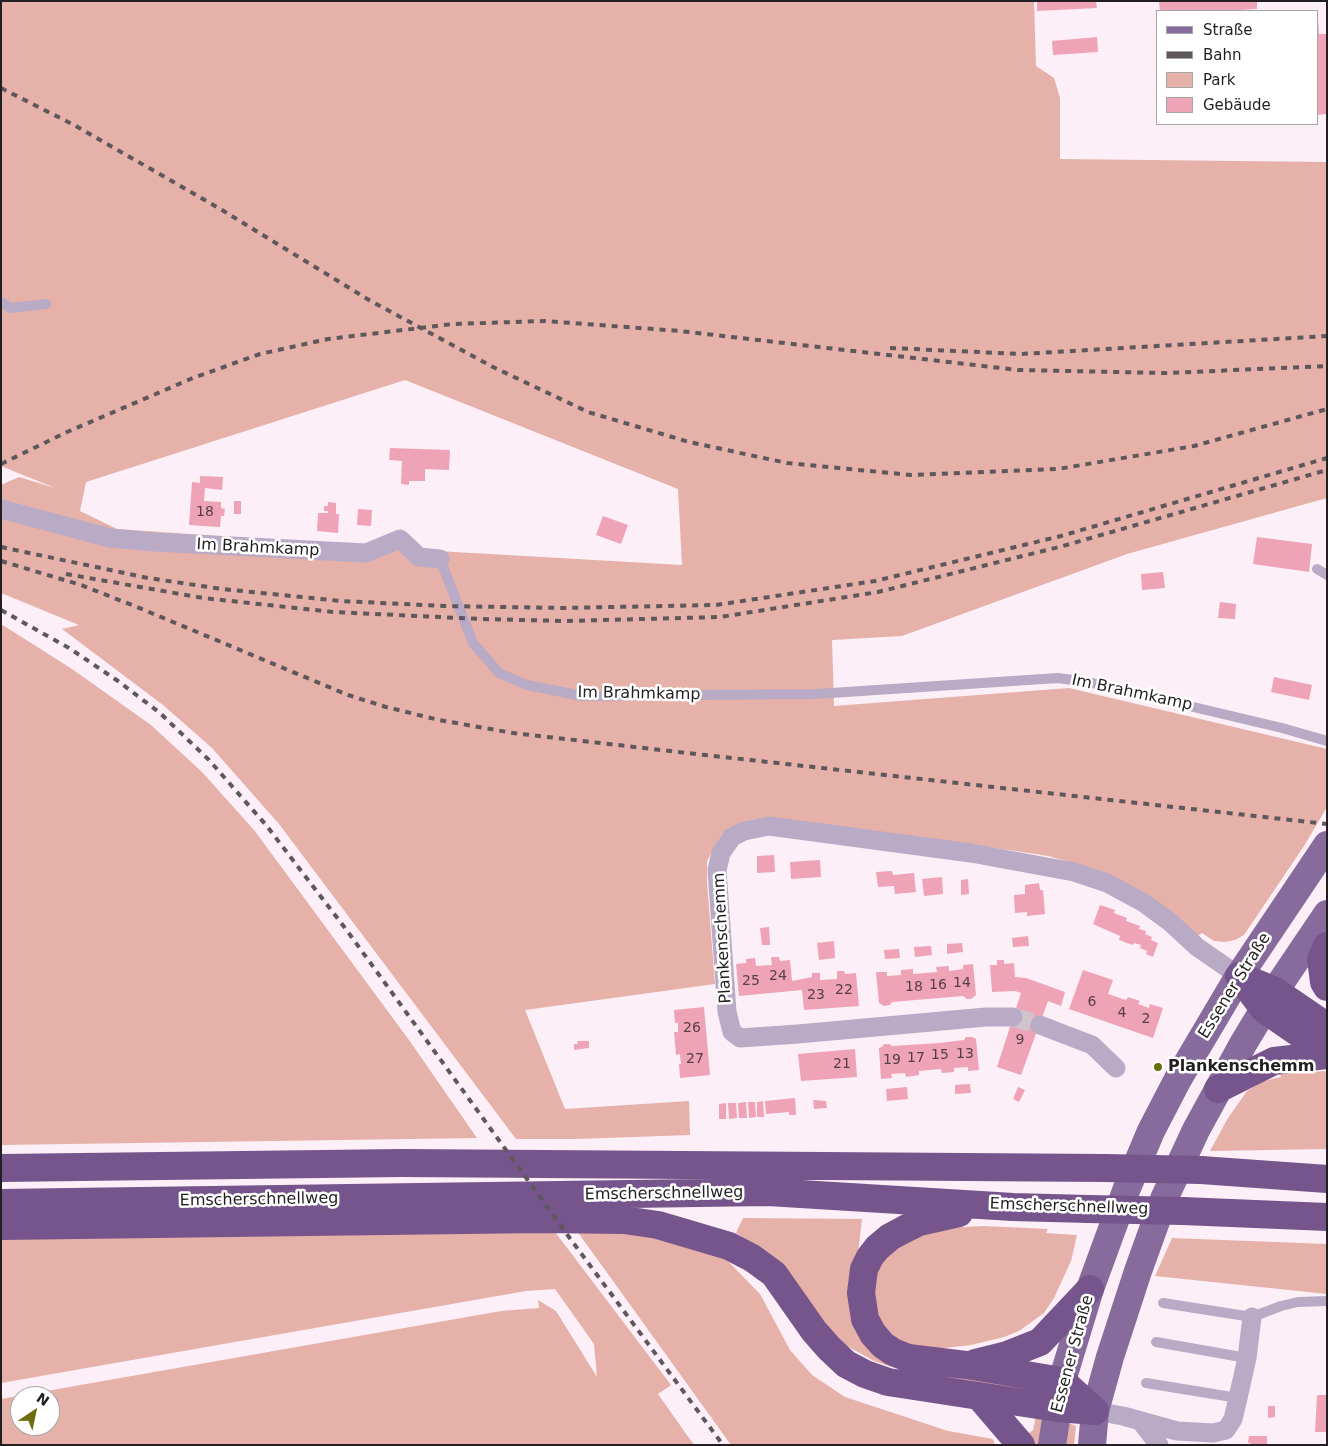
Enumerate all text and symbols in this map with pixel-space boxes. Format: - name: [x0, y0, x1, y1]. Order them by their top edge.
- legend: [1156, 10, 1318, 125]
- text: Straße: [1203, 21, 1252, 39]
- text: Bahn: [1203, 46, 1242, 64]
- text: Park: [1203, 71, 1235, 89]
- text: Gebäude: [1203, 96, 1271, 114]
- house number: 18: [196, 504, 214, 520]
- street label: Im Brahmkamp: [196, 535, 320, 561]
- street label: Im Brahmkamp: [1070, 671, 1194, 715]
- street label: Im Brahmkamp: [577, 683, 701, 705]
- street label: Plankenschemm: [710, 872, 736, 1004]
- street label: Essener Straße: [1195, 930, 1275, 1042]
- house number: 24: [769, 968, 787, 984]
- house number: 25: [742, 973, 760, 989]
- house number: 14: [953, 975, 971, 991]
- house number: 16: [929, 977, 947, 993]
- house number: 18: [905, 979, 923, 995]
- house number: 22: [835, 982, 853, 998]
- house number: 23: [807, 987, 825, 1003]
- house number: 6: [1088, 994, 1096, 1010]
- house number: 4: [1118, 1005, 1126, 1021]
- house number: 2: [1142, 1011, 1150, 1027]
- house number: 26: [683, 1020, 701, 1036]
- house number: 9: [1016, 1032, 1024, 1048]
- house number: 13: [956, 1046, 974, 1062]
- house number: 15: [931, 1047, 949, 1063]
- house number: 17: [907, 1050, 925, 1066]
- house number: 27: [686, 1051, 704, 1067]
- house number: 19: [883, 1052, 901, 1068]
- house number: 21: [833, 1056, 851, 1072]
- place label: Plankenschemm: [1168, 1057, 1314, 1077]
- marker: Plankenschemm: [1152, 1061, 1164, 1073]
- street label: Emscherschnellweg: [585, 1183, 743, 1205]
- street label: Emscherschnellweg: [180, 1189, 338, 1211]
- street label: Emscherschnellweg: [989, 1195, 1149, 1219]
- street label: Essener Straße: [1048, 1293, 1098, 1415]
- north arrow: [10, 1386, 60, 1436]
- text: N: [33, 1389, 52, 1409]

